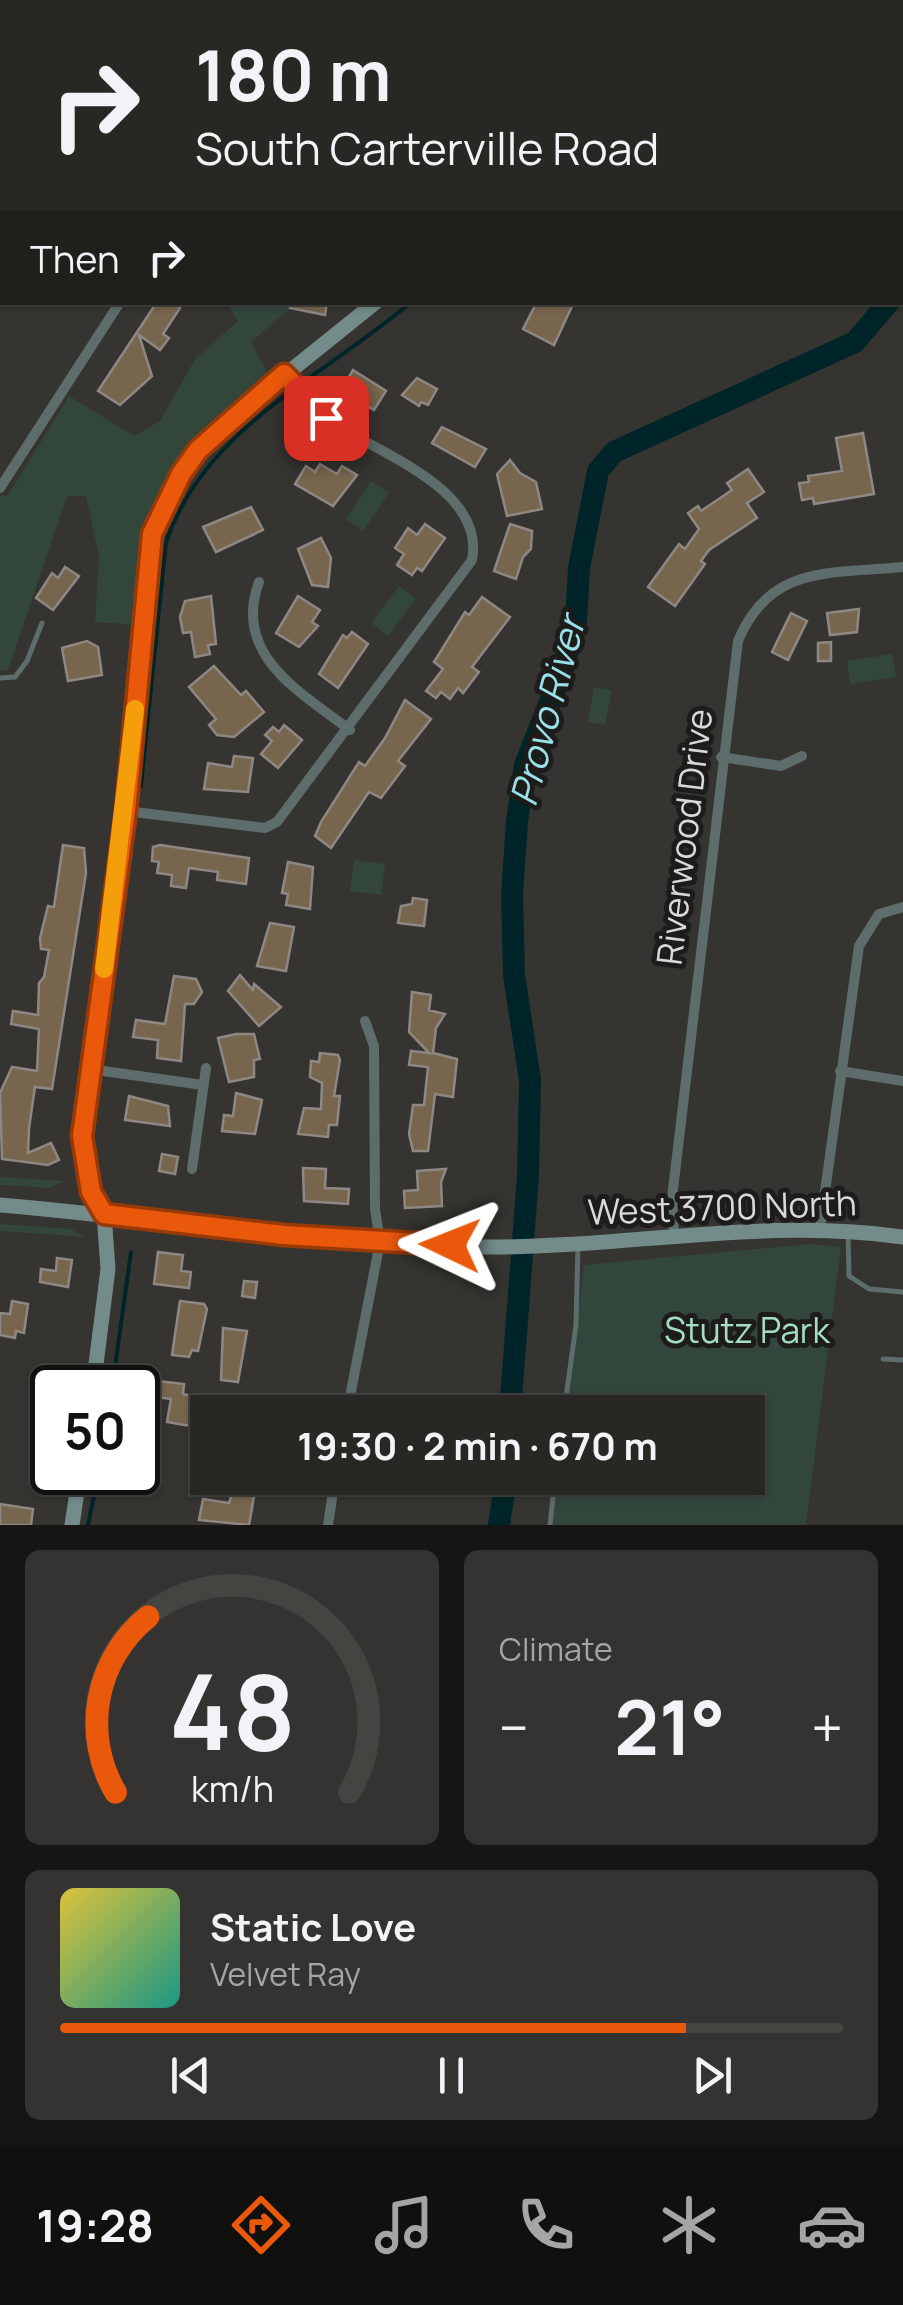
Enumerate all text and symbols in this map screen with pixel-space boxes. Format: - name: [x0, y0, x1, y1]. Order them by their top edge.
- text: 180 m: [195, 26, 392, 122]
- icon: right: [30, 40, 160, 170]
- text: South Carterville Road: [195, 117, 659, 179]
- icon: right: [139, 230, 194, 285]
- text: Then: [30, 232, 119, 284]
- pin: [284, 376, 369, 461]
- icon: arrive: [299, 391, 354, 446]
- water label: Provo River: [496, 606, 597, 811]
- street label: Riverwood Drive: [644, 706, 724, 968]
- street label: West 3700 North: [587, 1178, 857, 1236]
- position arrow: [398, 1193, 502, 1297]
- park label: Stutz Park: [664, 1306, 831, 1354]
- speed limit sign: 50: [30, 1365, 160, 1495]
- text: 19:30 · 2 min · 670 m: [297, 1419, 658, 1471]
- text: Climate: [499, 1627, 613, 1671]
- text: 48: [169, 1639, 295, 1781]
- text: 21°: [614, 1675, 726, 1778]
- text: −: [499, 1689, 529, 1765]
- text: +: [811, 1689, 843, 1765]
- text: km/h: [190, 1764, 274, 1813]
- text: Static Love: [210, 1900, 416, 1952]
- text: Velvet Ray: [210, 1952, 361, 1996]
- icon: previous: [163, 2048, 218, 2103]
- icon: pause: [424, 2048, 479, 2103]
- icon: next: [685, 2048, 740, 2103]
- icon: directions: [226, 2190, 296, 2260]
- icon: music: [369, 2190, 439, 2260]
- icon: phone: [511, 2190, 581, 2260]
- icon: climate: [654, 2190, 724, 2260]
- icon: car: [797, 2190, 867, 2260]
- text: 19:28: [36, 2194, 154, 2256]

